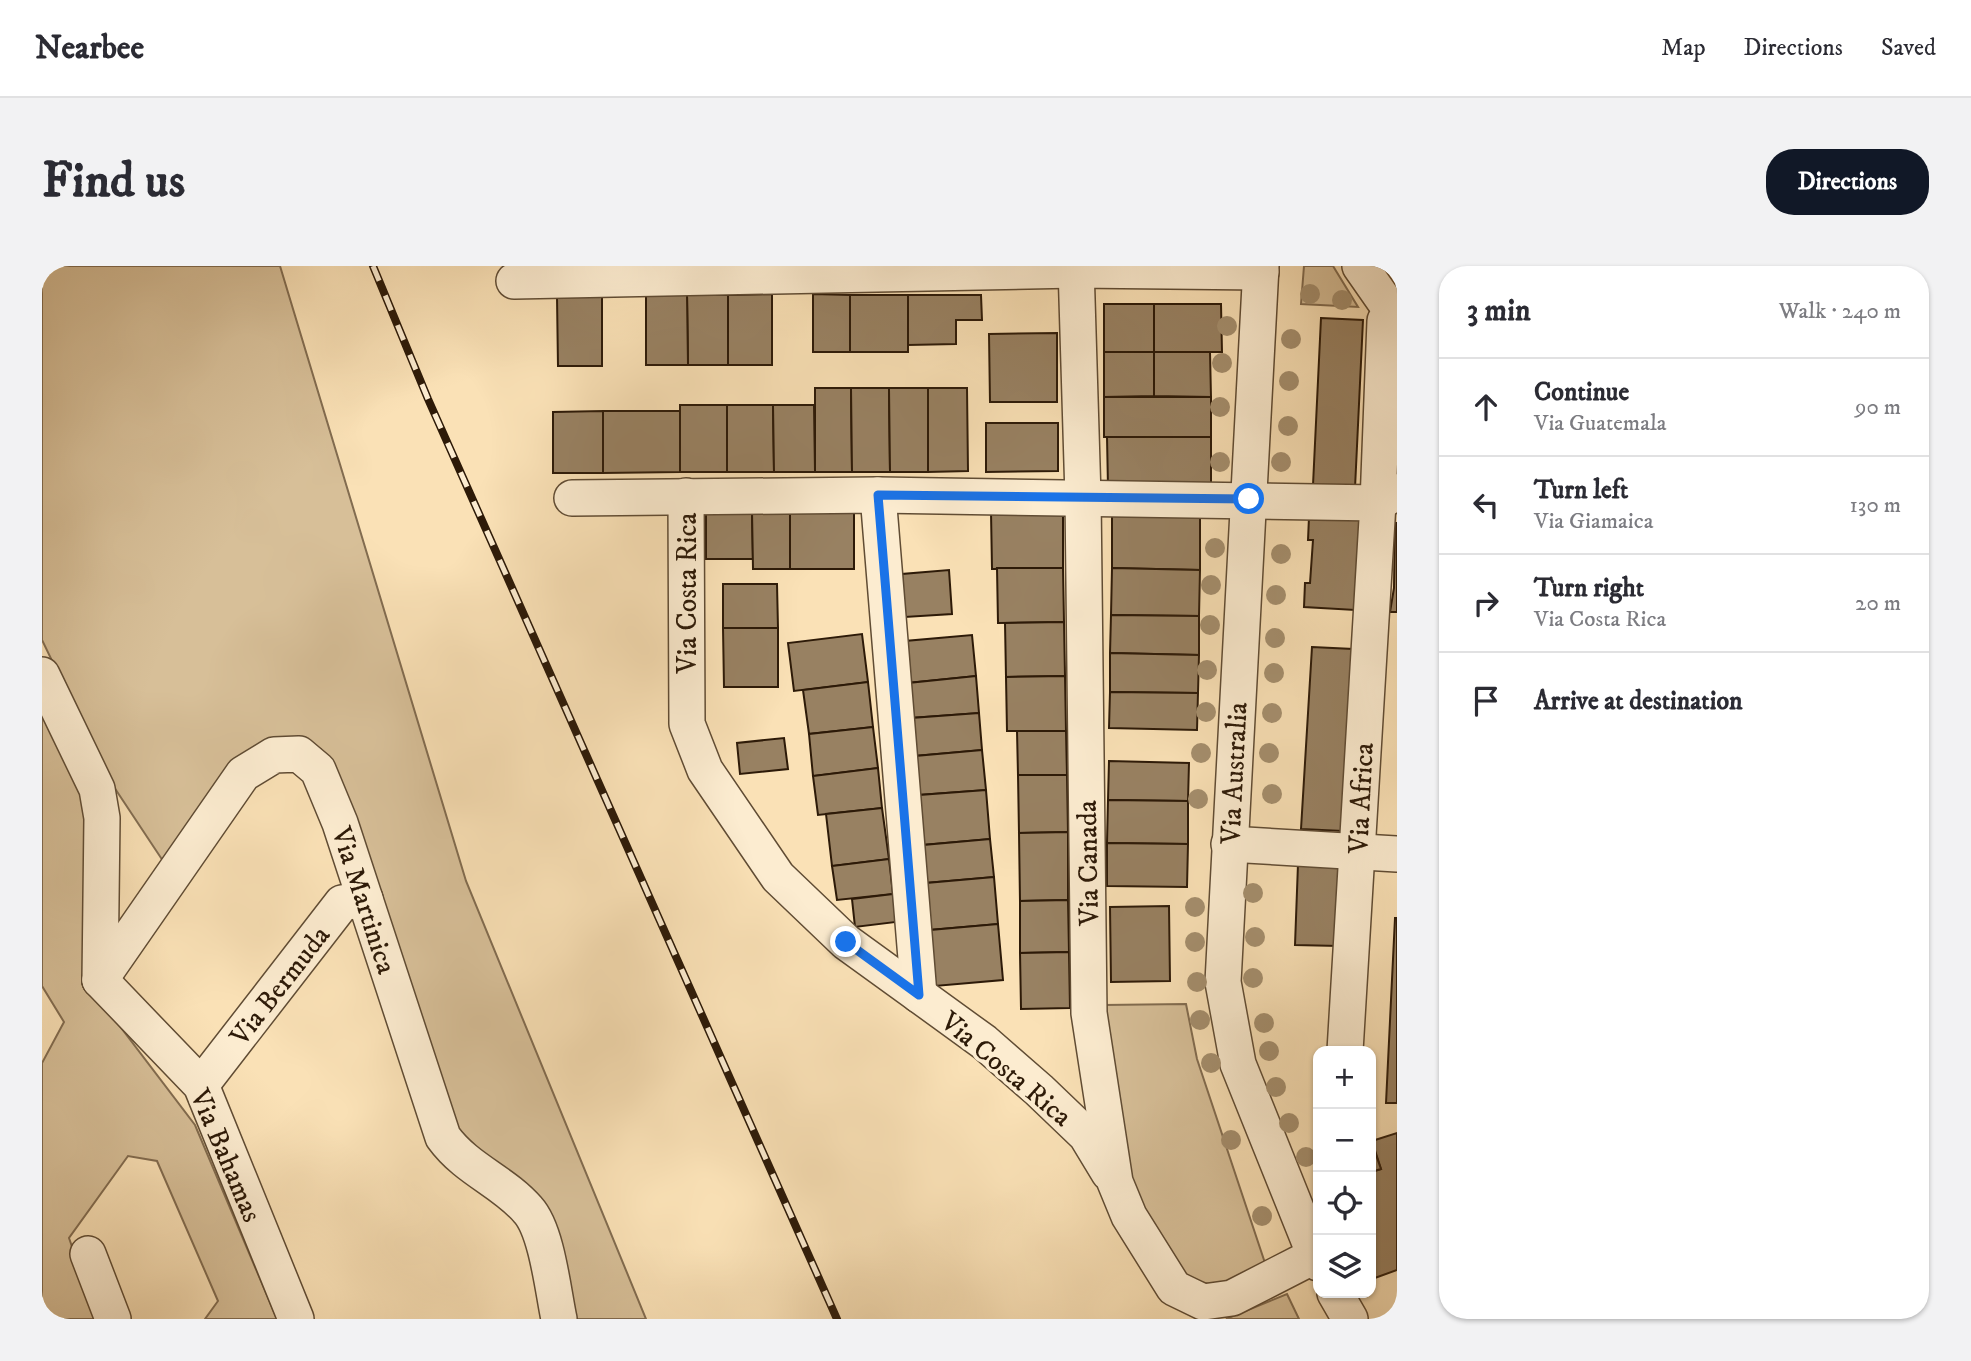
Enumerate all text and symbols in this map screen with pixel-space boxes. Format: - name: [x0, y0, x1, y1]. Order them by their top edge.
- text: Nearbee: [35, 28, 144, 69]
- text: Map: [1661, 33, 1706, 63]
- text: Directions: [1744, 33, 1843, 63]
- text: Saved: [1881, 33, 1936, 63]
- button: Directions: [1766, 149, 1929, 215]
- text: Find us: [42, 151, 185, 213]
- text: 3 min: [1467, 293, 1531, 330]
- text: Walk · 240 m: [1779, 297, 1901, 326]
- text: Continue: [1534, 376, 1629, 409]
- icon: ahead: [1467, 388, 1505, 426]
- text: 90 m: [1855, 393, 1901, 422]
- text: Via Guatemala: [1534, 409, 1667, 438]
- text: Turn left: [1534, 474, 1628, 507]
- route start: [1233, 483, 1264, 514]
- icon: left: [1467, 486, 1505, 524]
- text: 130 m: [1849, 491, 1901, 520]
- text: Via Giamaica: [1534, 507, 1653, 536]
- street label: Via Costa Rica: [670, 512, 705, 674]
- text: Turn right: [1534, 572, 1644, 605]
- icon: right: [1467, 584, 1505, 622]
- text: 20 m: [1855, 589, 1901, 618]
- text: Via Costa Rica: [1534, 605, 1666, 634]
- icon: arrive: [1467, 682, 1505, 720]
- text: Arrive at destination: [1534, 685, 1743, 718]
- street label: Via Australia: [1213, 701, 1256, 846]
- street label: Via Africa: [1341, 742, 1382, 855]
- street label: Via Canada: [1070, 800, 1107, 927]
- street label: Via Martinica: [323, 822, 404, 978]
- street label: Via Bermuda: [222, 919, 338, 1054]
- route end: [830, 926, 861, 957]
- street label: Via Costa Rica: [932, 1003, 1079, 1134]
- map controls: [1313, 1046, 1376, 1298]
- button: +: [1313, 1046, 1376, 1109]
- street label: Via Bahamas: [182, 1083, 269, 1227]
- button: −: [1313, 1109, 1376, 1172]
- button: locate: [1313, 1172, 1376, 1235]
- button: layers: [1313, 1235, 1376, 1298]

